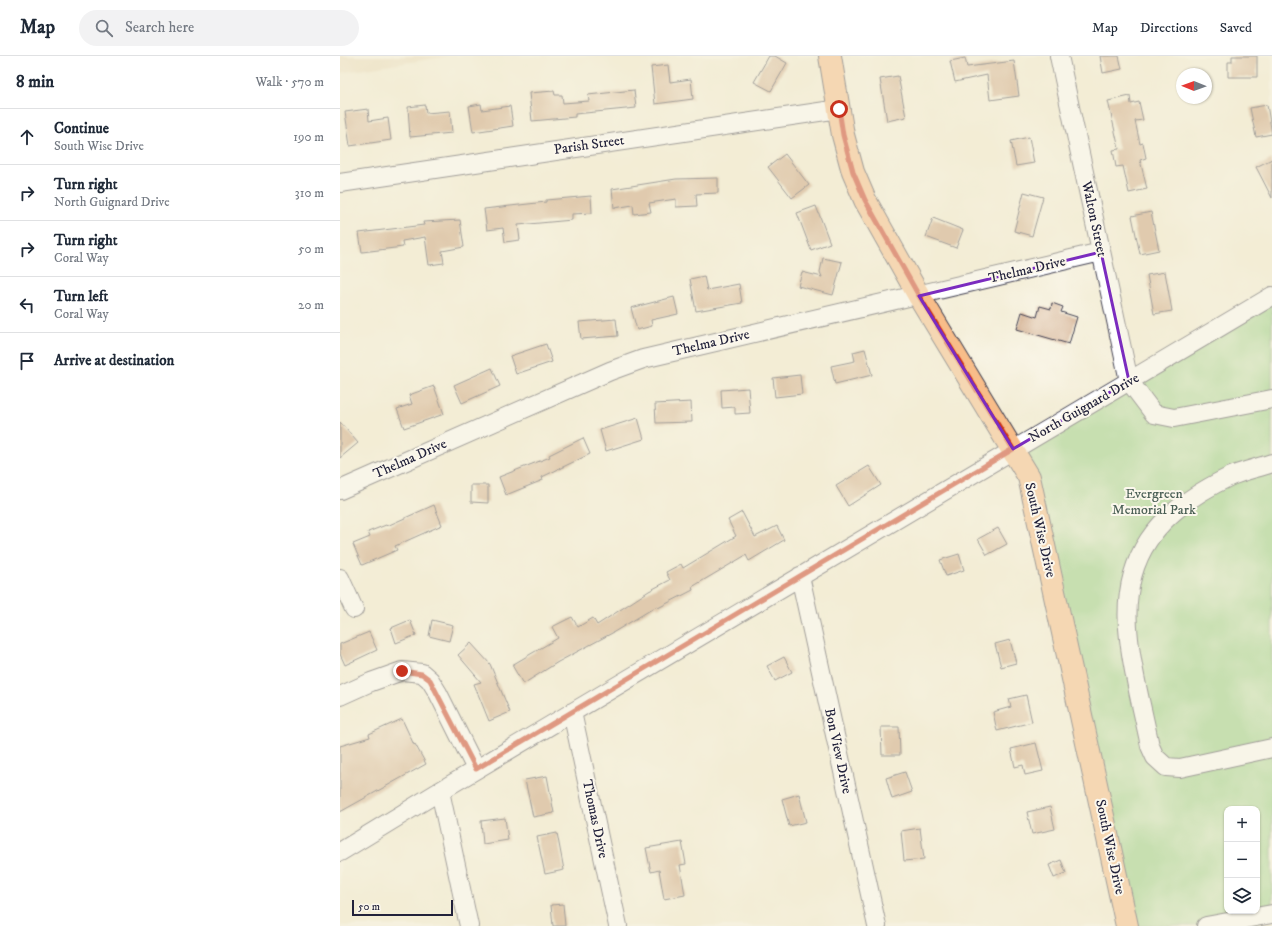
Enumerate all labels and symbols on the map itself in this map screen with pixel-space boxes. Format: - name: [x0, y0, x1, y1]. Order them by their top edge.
- north arrow: [1176, 68, 1212, 104]
- route start: [830, 100, 848, 118]
- street label: Parish Street: [553, 131, 626, 159]
- street label: Walton Street: [1077, 179, 1111, 259]
- street label: Thelma Drive: [987, 252, 1067, 288]
- street label: Thelma Drive: [671, 325, 751, 361]
- street label: North Guignard Drive: [1026, 369, 1143, 447]
- street label: Thelma Drive: [370, 435, 450, 483]
- street label: South Wise Drive: [1020, 481, 1060, 579]
- park label: Evergreen Memorial Park: [1112, 485, 1196, 519]
- route end: [393, 662, 411, 680]
- street label: Bon View Drive: [820, 706, 856, 796]
- street label: Thomas Drive: [578, 778, 612, 860]
- street label: South Wise Drive: [1091, 798, 1129, 896]
- scale bar: [352, 898, 453, 917]

